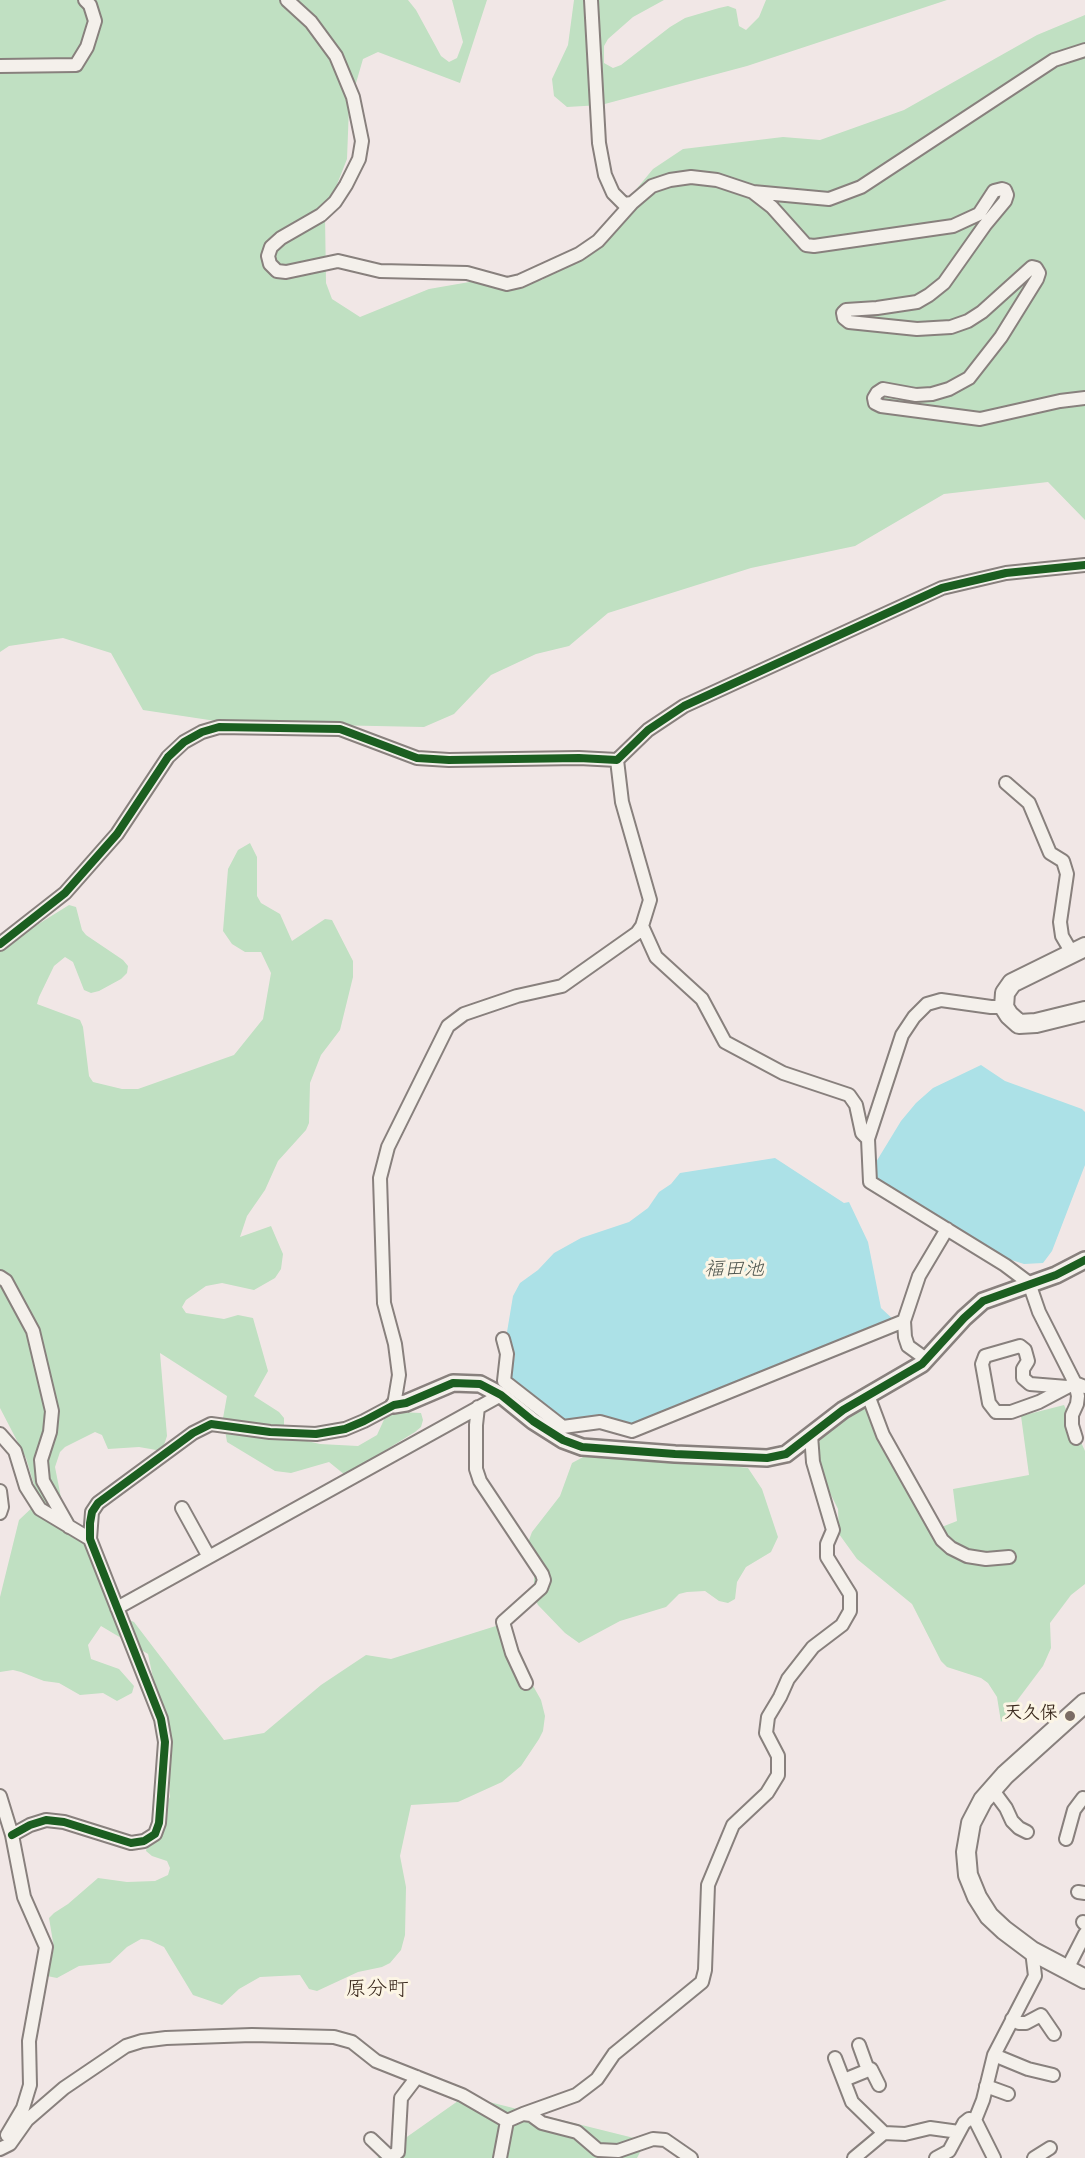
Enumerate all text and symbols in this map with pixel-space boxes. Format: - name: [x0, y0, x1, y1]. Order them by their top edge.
- water label: 福田池: [704, 1260, 764, 1284]
- place label: 天久保: [1004, 1705, 1058, 1727]
- marker: 天久保: [1063, 1709, 1077, 1723]
- district label: 原分町: [346, 1979, 408, 2005]

